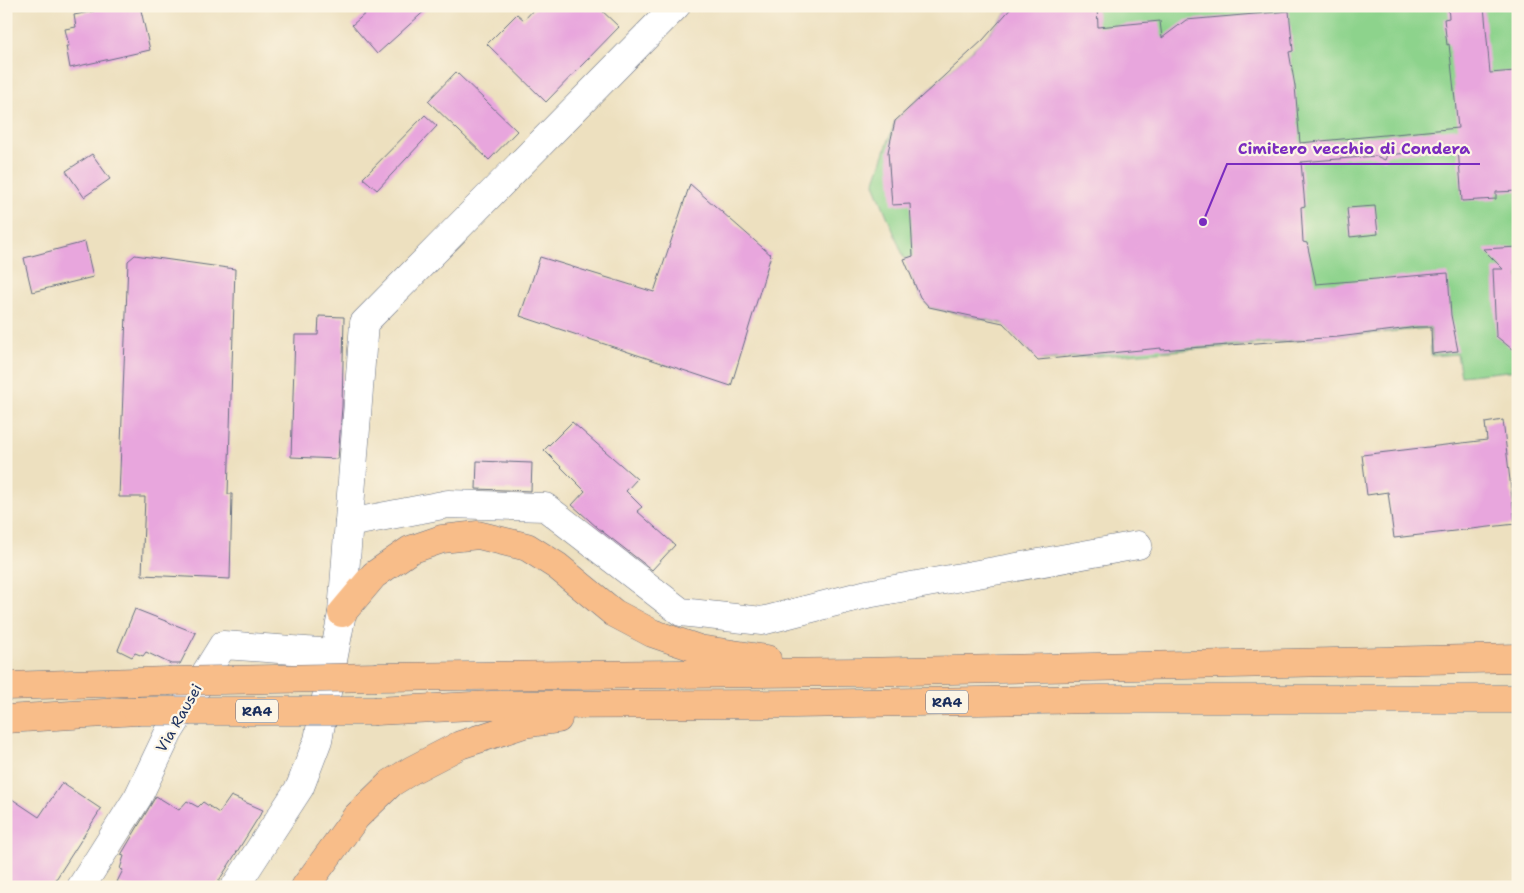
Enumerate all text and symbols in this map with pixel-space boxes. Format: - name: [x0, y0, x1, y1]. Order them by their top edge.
- callout: Cimitero vecchio di Condera: [1227, 133, 1480, 164]
- text: Cimitero vecchio di Condera: [1238, 138, 1470, 159]
- street label: Via Rausei: [151, 680, 207, 756]
- road number: RA4: [926, 690, 968, 714]
- road number: RA4: [236, 699, 278, 722]

